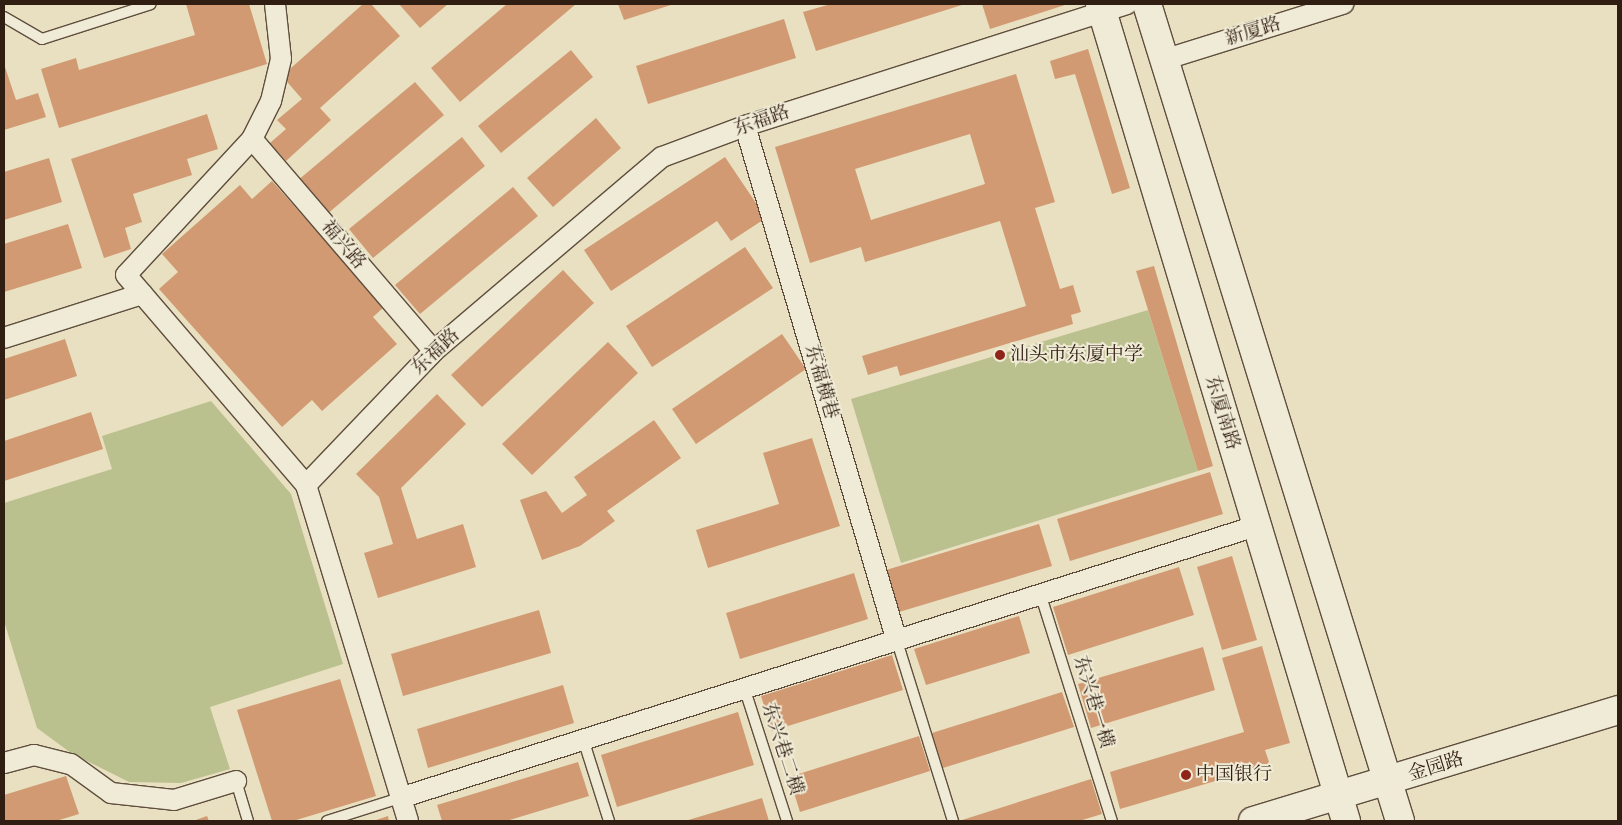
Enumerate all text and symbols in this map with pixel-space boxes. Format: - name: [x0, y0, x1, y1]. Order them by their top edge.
- street label: 新厦路: [1222, 13, 1284, 51]
- street label: 东福路: [731, 101, 793, 141]
- street label: 福兴路: [316, 216, 370, 274]
- street label: 东福路: [407, 324, 465, 380]
- street label: 东福横巷: [800, 342, 842, 422]
- place label: 汕头市东厦中学: [1010, 344, 1143, 366]
- marker: 汕头市东厦中学: [994, 349, 1006, 361]
- street label: 东厦南路: [1200, 373, 1244, 453]
- street label: 东兴巷一横: [1068, 653, 1118, 751]
- street label: 东兴巷二横: [756, 700, 808, 798]
- street label: 金园路: [1405, 748, 1467, 786]
- place label: 中国银行: [1196, 764, 1272, 786]
- marker: 中国银行: [1180, 769, 1192, 781]

